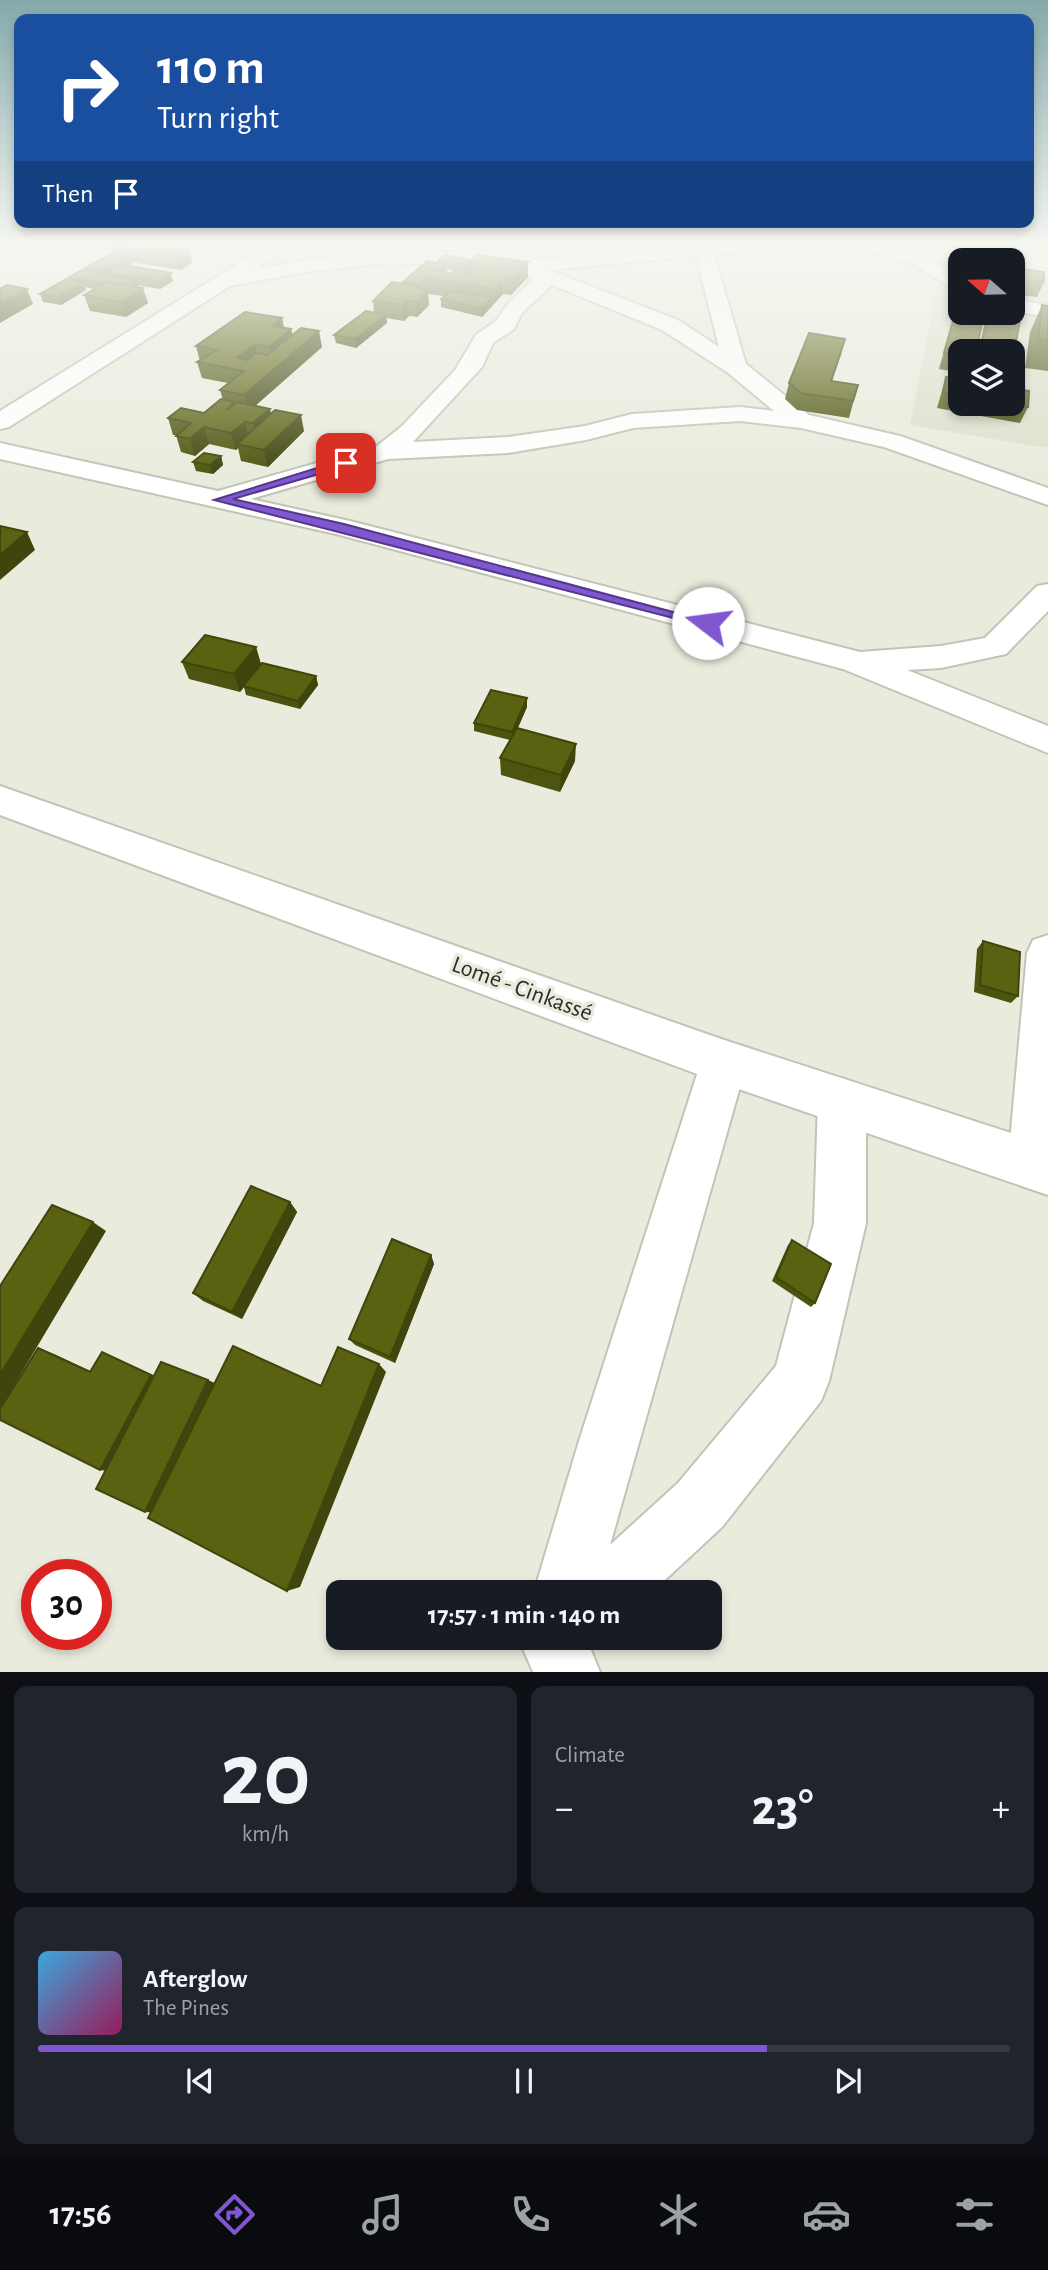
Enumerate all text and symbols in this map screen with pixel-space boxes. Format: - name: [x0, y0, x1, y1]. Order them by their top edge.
- icon: right: [42, 42, 133, 133]
- text: 110 m: [157, 44, 265, 93]
- text: Turn right: [157, 102, 279, 134]
- icon: arrive: [107, 175, 145, 213]
- text: Then: [42, 181, 93, 207]
- north arrow: [948, 248, 1026, 326]
- map controls: [948, 248, 1025, 416]
- button: layers: [948, 339, 1025, 416]
- pin: [316, 433, 376, 493]
- icon: arrive: [327, 444, 365, 482]
- position arrow: [671, 586, 745, 660]
- street label: Lomé - Cinkassé: [448, 952, 596, 1026]
- speed limit sign: 30: [21, 1559, 112, 1650]
- text: 17:57 · 1 min · 140 m: [428, 1602, 620, 1628]
- text: 20: [220, 1730, 311, 1821]
- text: Climate: [555, 1744, 625, 1767]
- text: 23°: [751, 1782, 814, 1834]
- text: −: [555, 1790, 573, 1828]
- text: +: [992, 1790, 1010, 1828]
- text: km/h: [242, 1823, 289, 1846]
- text: Afterglow: [143, 1966, 247, 1992]
- text: The Pines: [143, 1997, 229, 2020]
- icon: previous: [181, 2062, 219, 2100]
- icon: pause: [505, 2062, 543, 2100]
- icon: next: [829, 2062, 867, 2100]
- icon: directions: [210, 2190, 259, 2239]
- icon: music: [358, 2190, 407, 2239]
- icon: phone: [506, 2190, 555, 2239]
- icon: climate: [654, 2190, 703, 2239]
- icon: car: [802, 2190, 851, 2239]
- icon: filters: [950, 2190, 999, 2239]
- text: 17:56: [49, 2198, 111, 2230]

